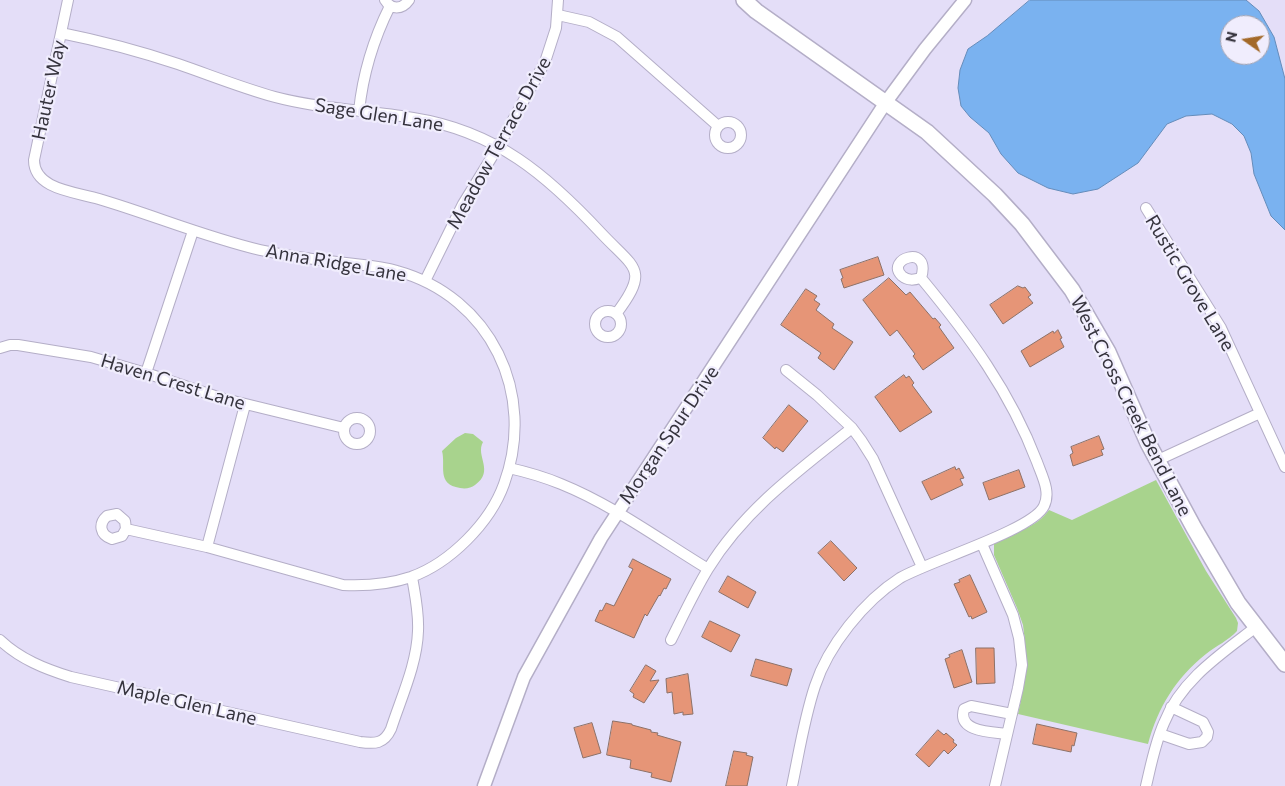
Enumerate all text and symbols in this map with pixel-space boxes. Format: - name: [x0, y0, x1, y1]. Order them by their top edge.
- north arrow: [1220, 15, 1270, 65]
- text: N: [1221, 30, 1240, 44]
- street label: Hauter Way: [27, 38, 71, 142]
- street label: Meadow Terrace Drive: [442, 53, 556, 233]
- street label: Sage Glen Lane: [313, 94, 445, 136]
- street label: Rustic Grove Lane: [1140, 211, 1240, 355]
- street label: Anna Ridge Lane: [264, 239, 408, 287]
- street label: West Cross Creek Bend Lane: [1065, 292, 1197, 520]
- street label: Haven Crest Lane: [98, 349, 248, 415]
- street label: Morgan Spur Drive: [614, 362, 724, 508]
- street label: Maple Glen Lane: [115, 676, 259, 730]

